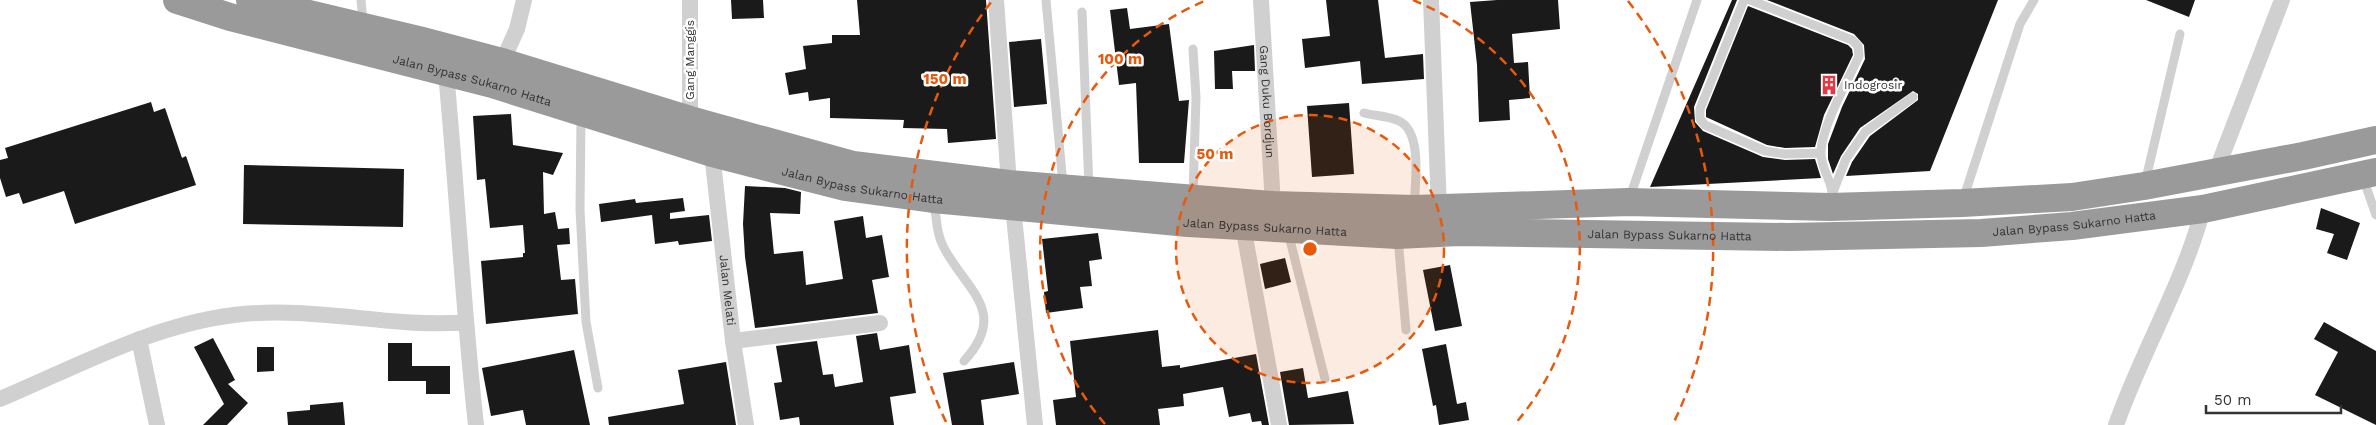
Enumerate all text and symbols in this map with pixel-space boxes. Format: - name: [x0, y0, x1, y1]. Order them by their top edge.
- street label: Gang Manggis: [683, 20, 697, 100]
- street label: Gang Duku Bordjun: [1257, 45, 1277, 159]
- text: 100 m: [1098, 50, 1142, 68]
- street label: Jalan Bypass Sukarno Hatta: [391, 52, 553, 109]
- text: 150 m: [923, 70, 967, 88]
- building icon: Indogrosir: [1818, 74, 1840, 96]
- place label: Indogrosir: [1844, 78, 1902, 92]
- text: 50 m: [1197, 145, 1233, 163]
- street label: Jalan Bypass Sukarno Hatta: [780, 164, 944, 207]
- street label: Jalan Bypass Sukarno Hatta: [1992, 208, 2157, 239]
- street label: Jalan Bypass Sukarno Hatta: [1182, 216, 1348, 239]
- street label: Jalan Bypass Sukarno Hatta: [1588, 227, 1752, 243]
- centre of rings: [1301, 240, 1319, 258]
- street label: Jalan Melati: [716, 254, 738, 326]
- scale bar: [2206, 382, 2341, 414]
- text: 50 m: [2214, 391, 2251, 409]

